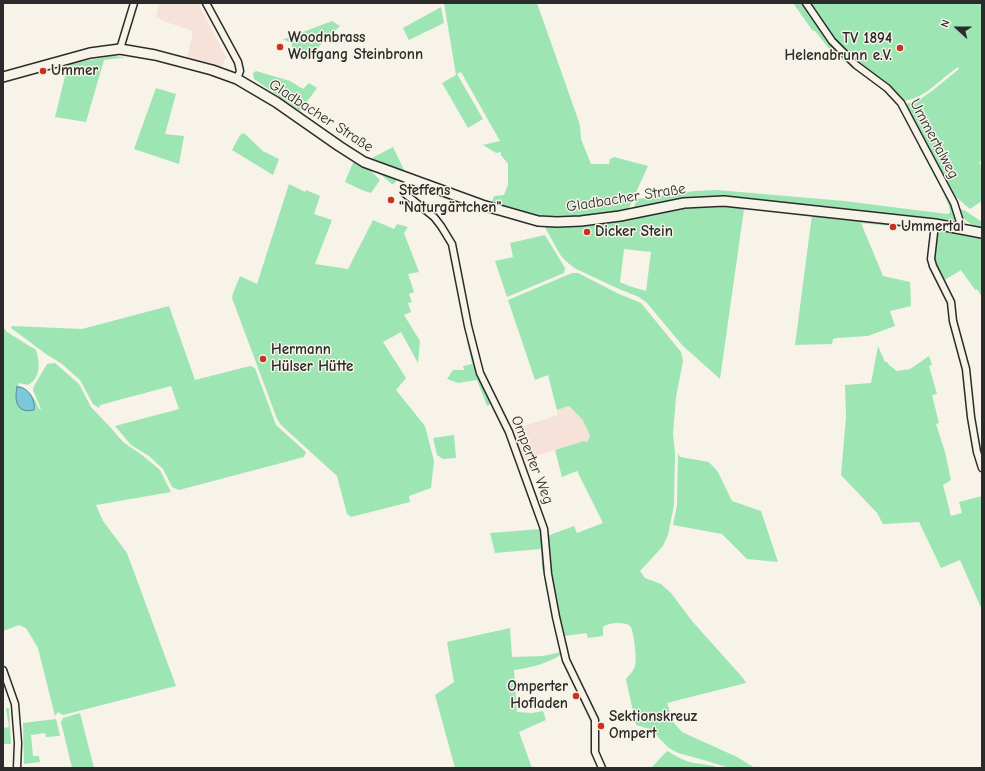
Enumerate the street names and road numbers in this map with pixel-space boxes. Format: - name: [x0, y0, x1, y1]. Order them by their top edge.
- street label: Gladbacher Straße: [266, 76, 376, 156]
- street label: Ummertalweg: [905, 96, 963, 182]
- street label: Gladbacher Straße: [565, 180, 687, 216]
- street label: Omperter Weg: [507, 413, 557, 507]

